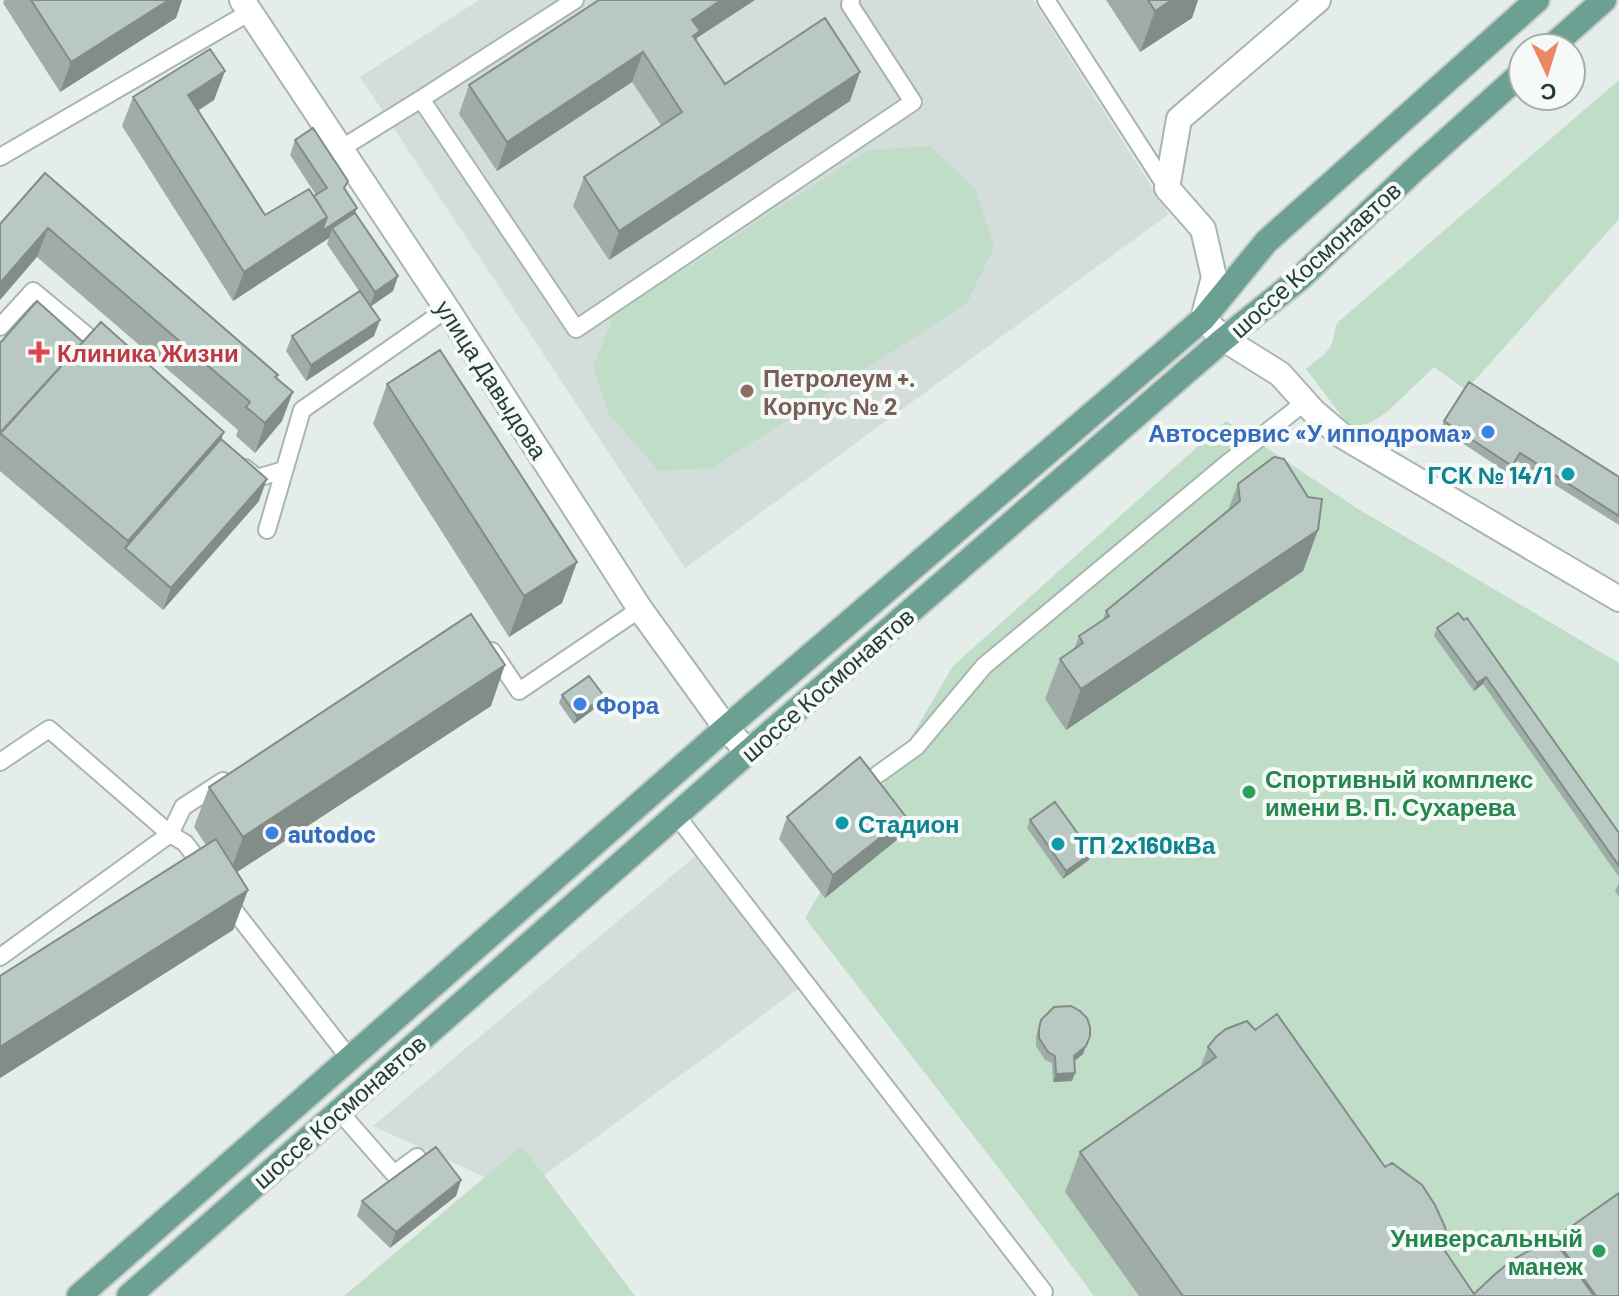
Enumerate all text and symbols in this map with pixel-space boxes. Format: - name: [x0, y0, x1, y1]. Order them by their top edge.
- north arrow: [1507, 32, 1587, 112]
- text: С: [1540, 79, 1557, 106]
- street label: шоссе Космонавтов: [1224, 175, 1406, 343]
- street label: улица Давыдова: [430, 294, 555, 464]
- place label: Клиника Жизни: [57, 338, 239, 367]
- marker: Клиника Жизни: [28, 341, 50, 363]
- place label: Петролеум +. Корпус № 2: [763, 363, 915, 420]
- marker: Петролеум +. Корпус № 2: [738, 382, 756, 400]
- place label: Автосервис «У ипподрома»: [1148, 418, 1472, 447]
- marker: Автосервис «У ипподрома»: [1479, 423, 1497, 441]
- place label: ГСК № 14/1: [1428, 460, 1552, 489]
- marker: ГСК № 14/1: [1559, 465, 1577, 483]
- street label: шоссе Космонавтов: [735, 601, 919, 767]
- place label: Фора: [596, 690, 660, 719]
- marker: Фора: [571, 695, 589, 713]
- place label: Спортивный комплекс имени В. П. Сухарева: [1265, 764, 1533, 821]
- marker: Спортивный комплекс имени В. П. Сухарева: [1240, 783, 1258, 801]
- place label: Стадион: [858, 809, 960, 838]
- marker: Стадион: [833, 814, 851, 832]
- place label: autodoc: [288, 819, 376, 848]
- marker: autodoc: [263, 824, 281, 842]
- place label: ТП 2х160кВа: [1074, 830, 1216, 859]
- marker: ТП 2х160кВа: [1049, 835, 1067, 853]
- street label: шоссе Космонавтов: [247, 1028, 431, 1194]
- place label: Универсальный манеж: [1391, 1223, 1584, 1280]
- marker: Универсальный манеж: [1590, 1242, 1608, 1260]

